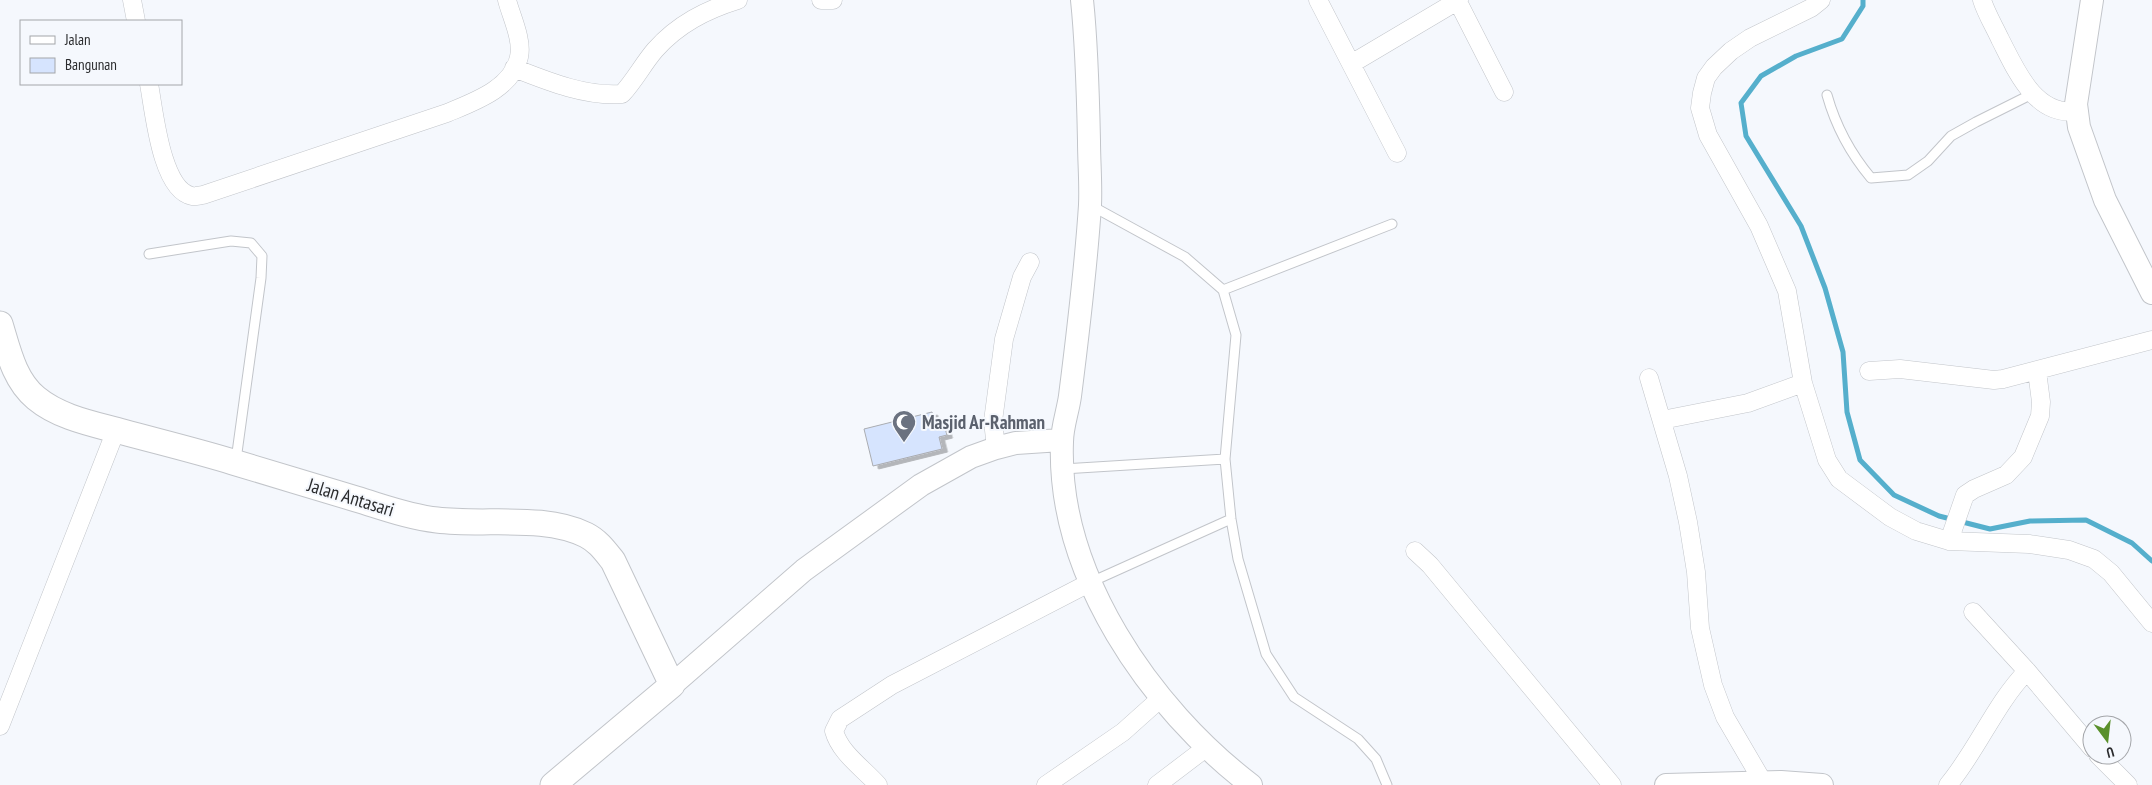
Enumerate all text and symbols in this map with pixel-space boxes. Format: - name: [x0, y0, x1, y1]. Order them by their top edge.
- legend: [20, 20, 182, 85]
- text: Jalan: [64, 30, 91, 49]
- text: Bangunan: [65, 55, 117, 74]
- mosque icon: Masjid Ar-Rahman: [891, 409, 917, 443]
- place label: Masjid Ar-Rahman: [922, 410, 1045, 434]
- street label: Jalan Antasari: [304, 472, 397, 522]
- north arrow: [2082, 715, 2132, 765]
- text: U: [2105, 743, 2116, 762]

